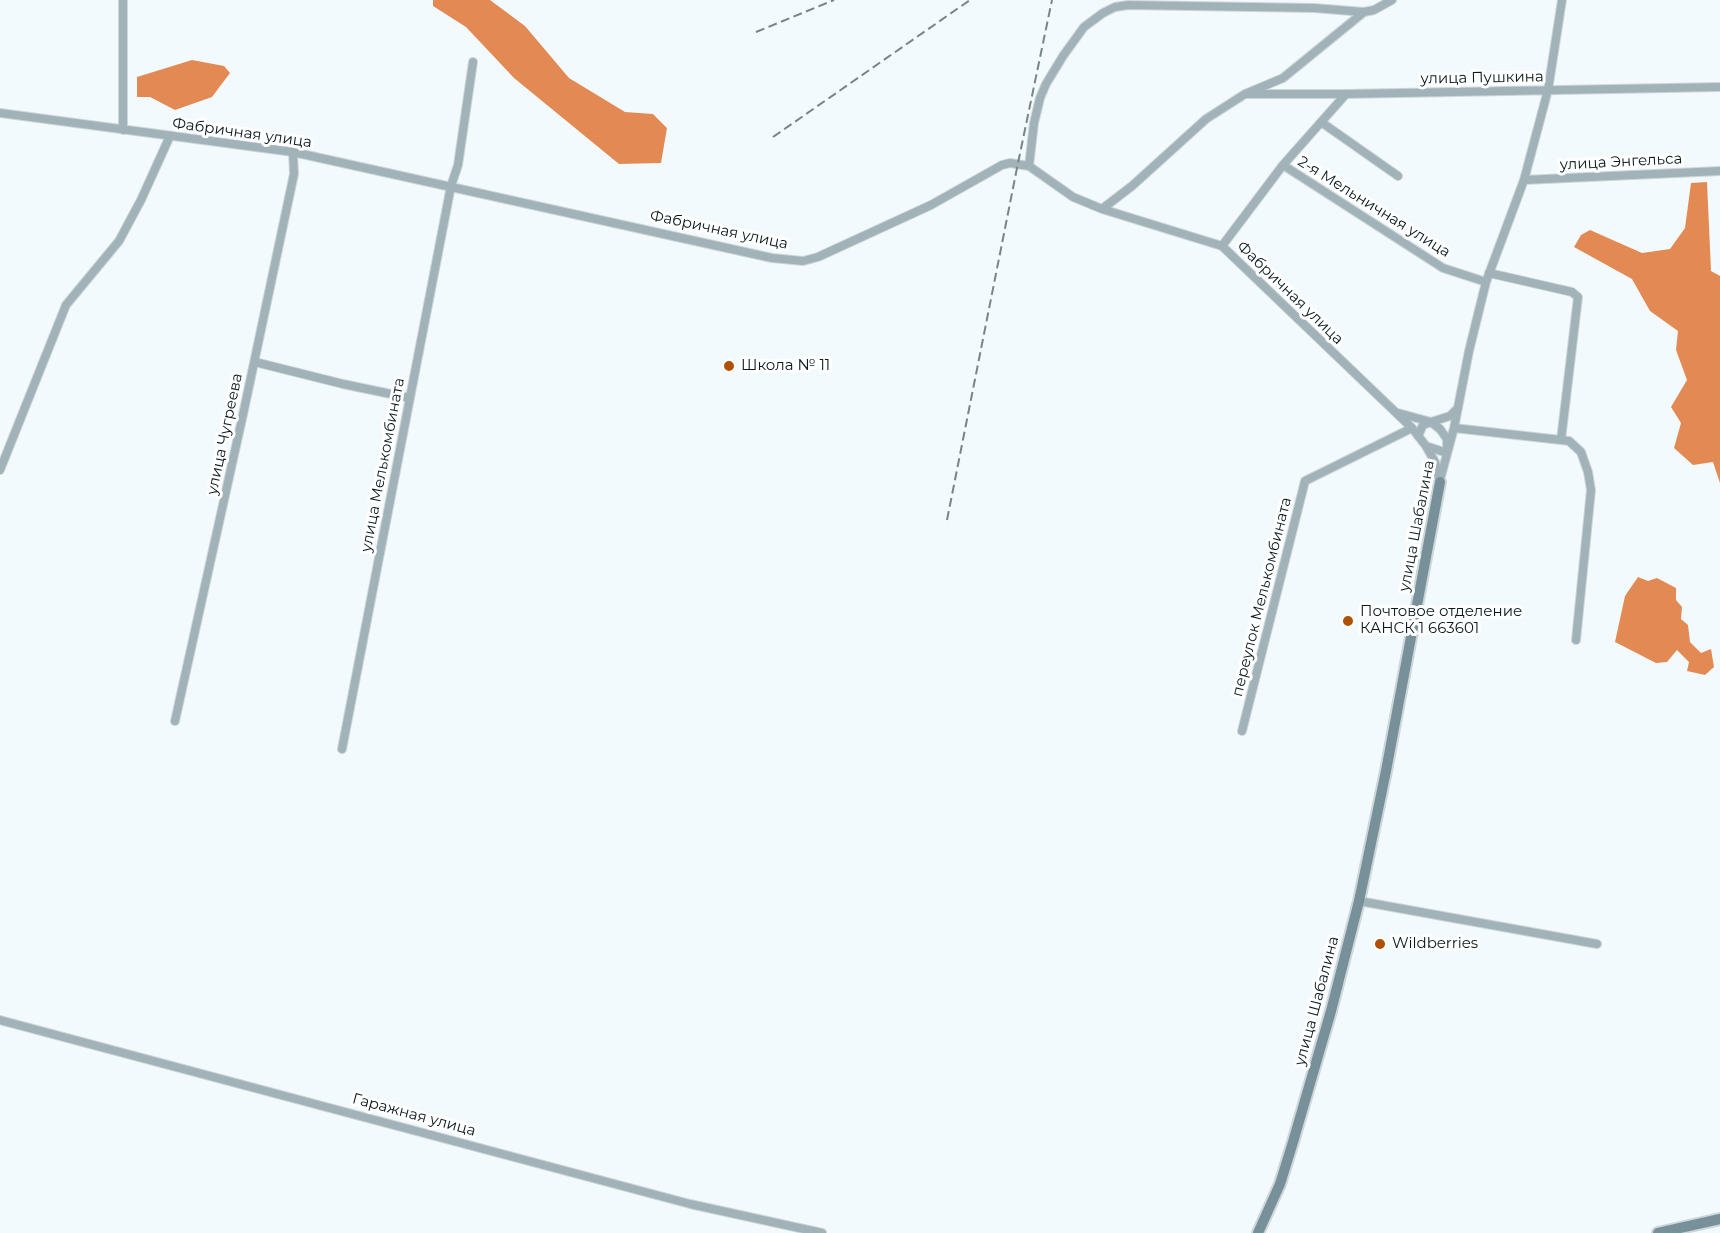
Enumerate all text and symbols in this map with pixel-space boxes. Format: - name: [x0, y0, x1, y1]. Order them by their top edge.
- street label: улица Пушкина: [1420, 68, 1544, 88]
- street label: Фабричная улица: [171, 114, 313, 152]
- street label: улица Энгельса: [1559, 150, 1683, 174]
- street label: 2-я Мельничная улица: [1294, 153, 1454, 261]
- street label: Фабричная улица: [648, 207, 790, 253]
- street label: Фабричная улица: [1233, 238, 1347, 348]
- place label: Школа № 11: [741, 357, 830, 375]
- marker: Школа № 11: [722, 359, 736, 373]
- street label: улица Чугреева: [203, 372, 247, 496]
- street label: улица Мелькомбината: [357, 376, 409, 554]
- street label: улица Шабалина: [1395, 459, 1439, 593]
- street label: переулок Мелькомбината: [1229, 496, 1295, 698]
- place label: Почтовое отделение КАНСК 1 663601: [1360, 603, 1522, 638]
- marker: Почтовое отделение КАНСК 1 663601: [1341, 614, 1355, 628]
- street label: улица Шабалина: [1291, 934, 1343, 1068]
- place label: Wildberries: [1392, 935, 1478, 953]
- marker: Wildberries: [1373, 937, 1387, 951]
- street label: Гаражная улица: [350, 1090, 478, 1140]

